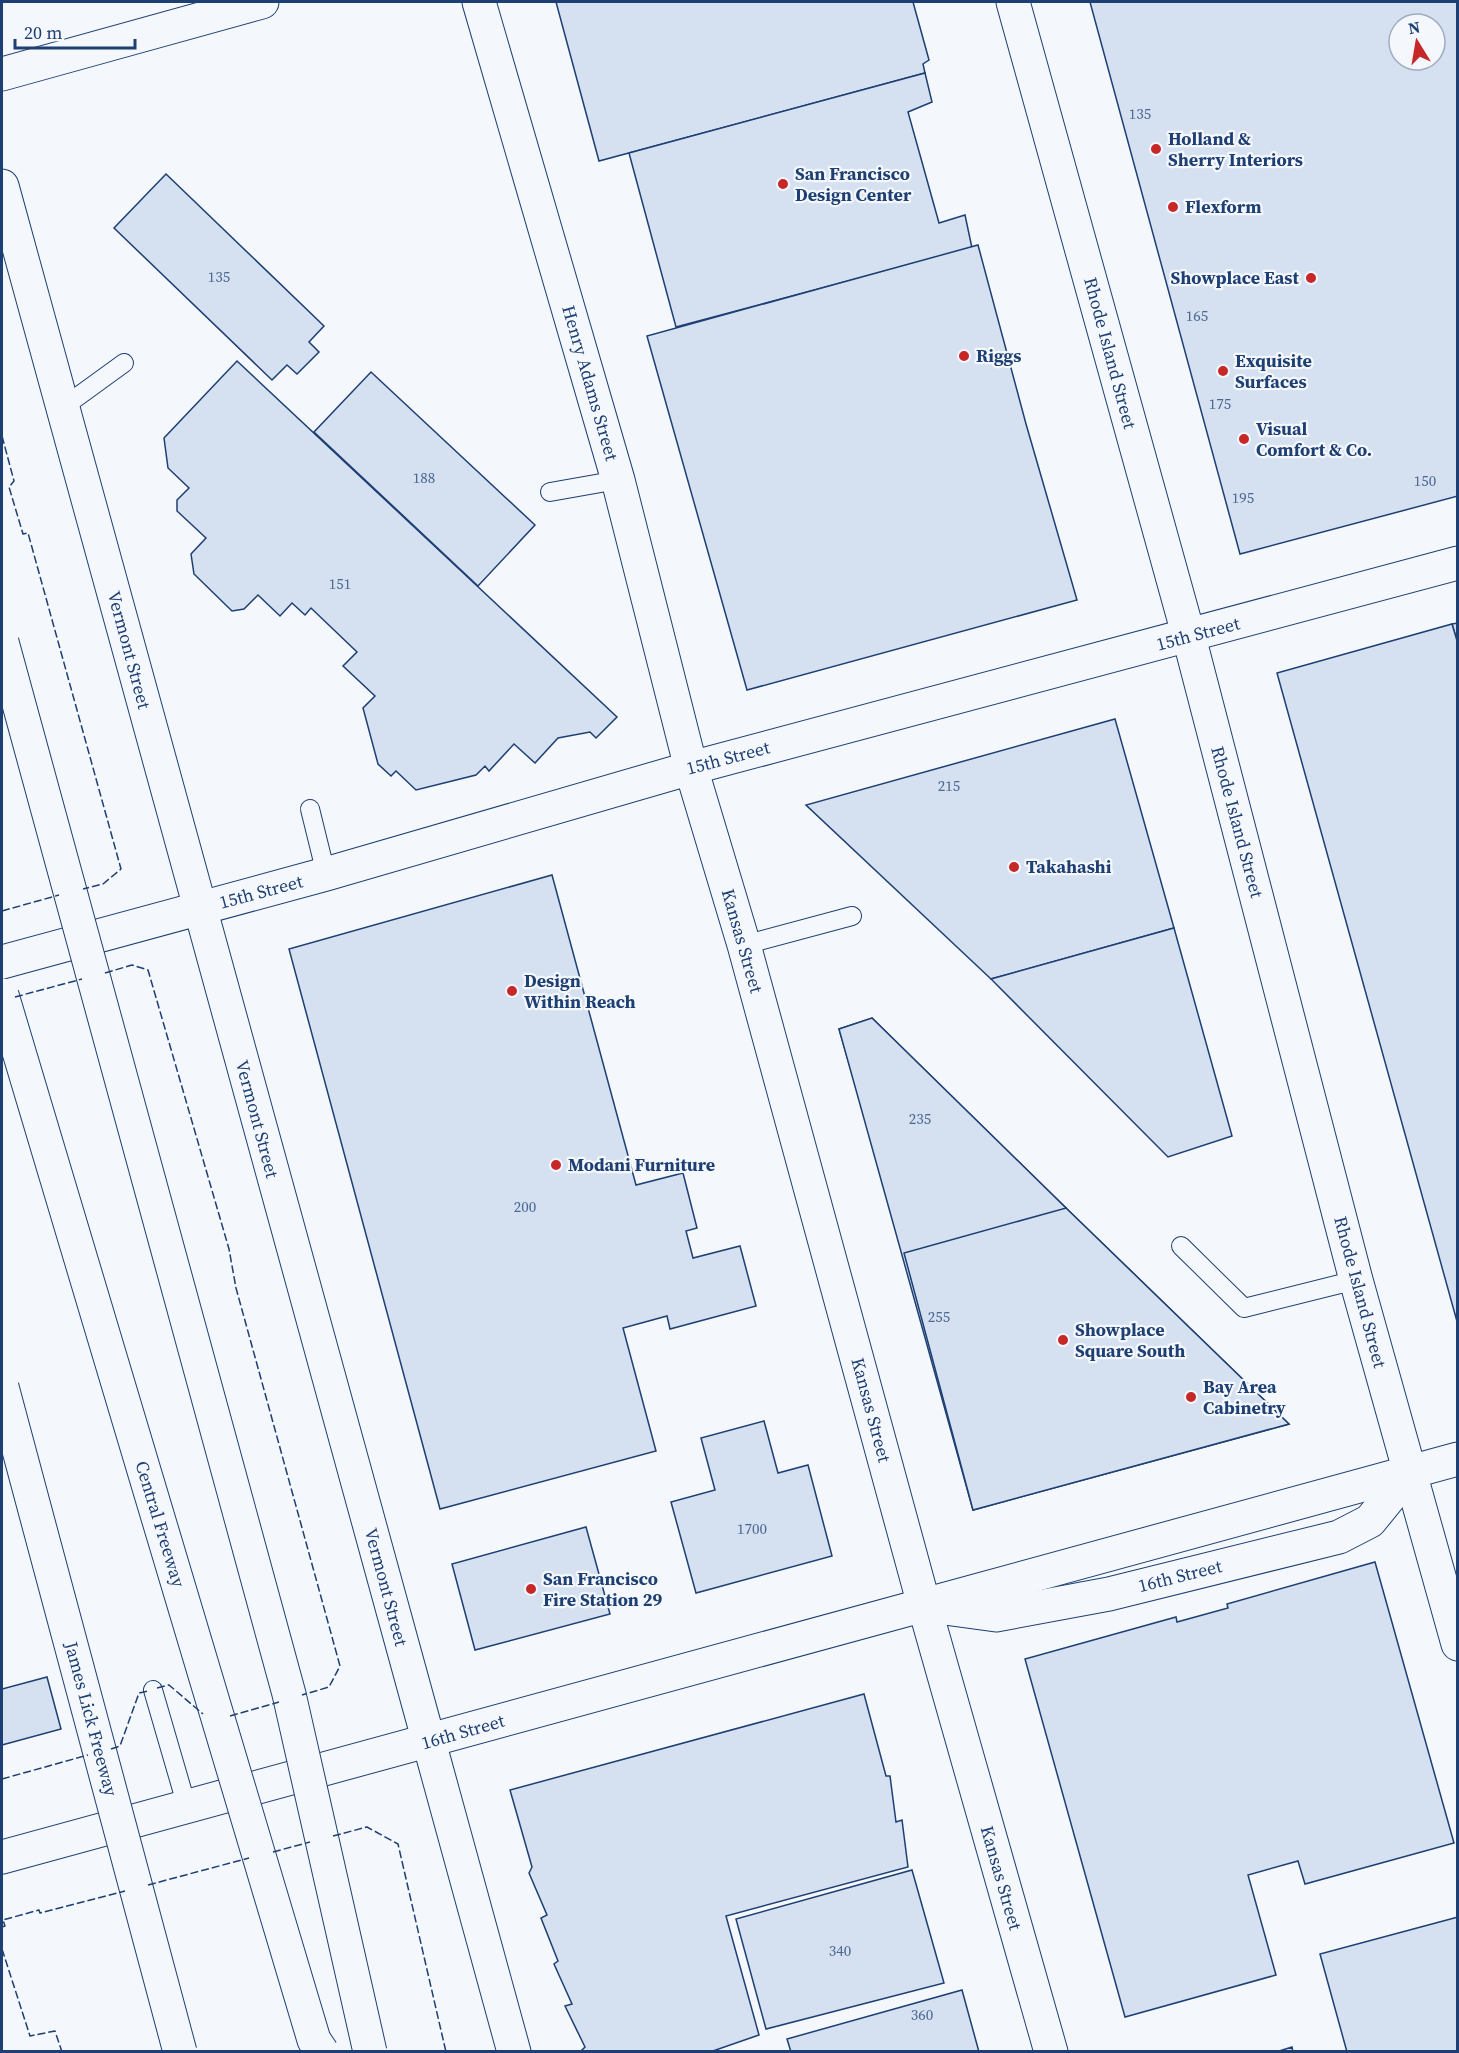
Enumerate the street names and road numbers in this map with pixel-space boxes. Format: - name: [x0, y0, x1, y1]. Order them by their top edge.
- street label: Rhode Island Street: [1078, 274, 1143, 432]
- street label: Henry Adams Street: [556, 302, 625, 464]
- street label: Vermont Street: [102, 588, 157, 712]
- street label: 15th Street: [1153, 610, 1242, 657]
- street label: 15th Street: [683, 734, 772, 781]
- street label: Rhode Island Street: [1205, 743, 1270, 901]
- street label: 15th Street: [216, 868, 305, 915]
- street label: Kansas Street: [716, 886, 769, 996]
- street label: Vermont Street: [230, 1057, 285, 1181]
- street label: Rhode Island Street: [1328, 1213, 1393, 1371]
- street label: Kansas Street: [846, 1355, 897, 1465]
- street label: Central Freeway: [129, 1458, 192, 1591]
- street label: Vermont Street: [359, 1525, 414, 1649]
- street label: 16th Street: [1135, 1553, 1224, 1598]
- street label: James Lick Freeway: [59, 1638, 124, 1800]
- street label: 16th Street: [418, 1708, 507, 1755]
- street label: Kansas Street: [975, 1823, 1028, 1933]

